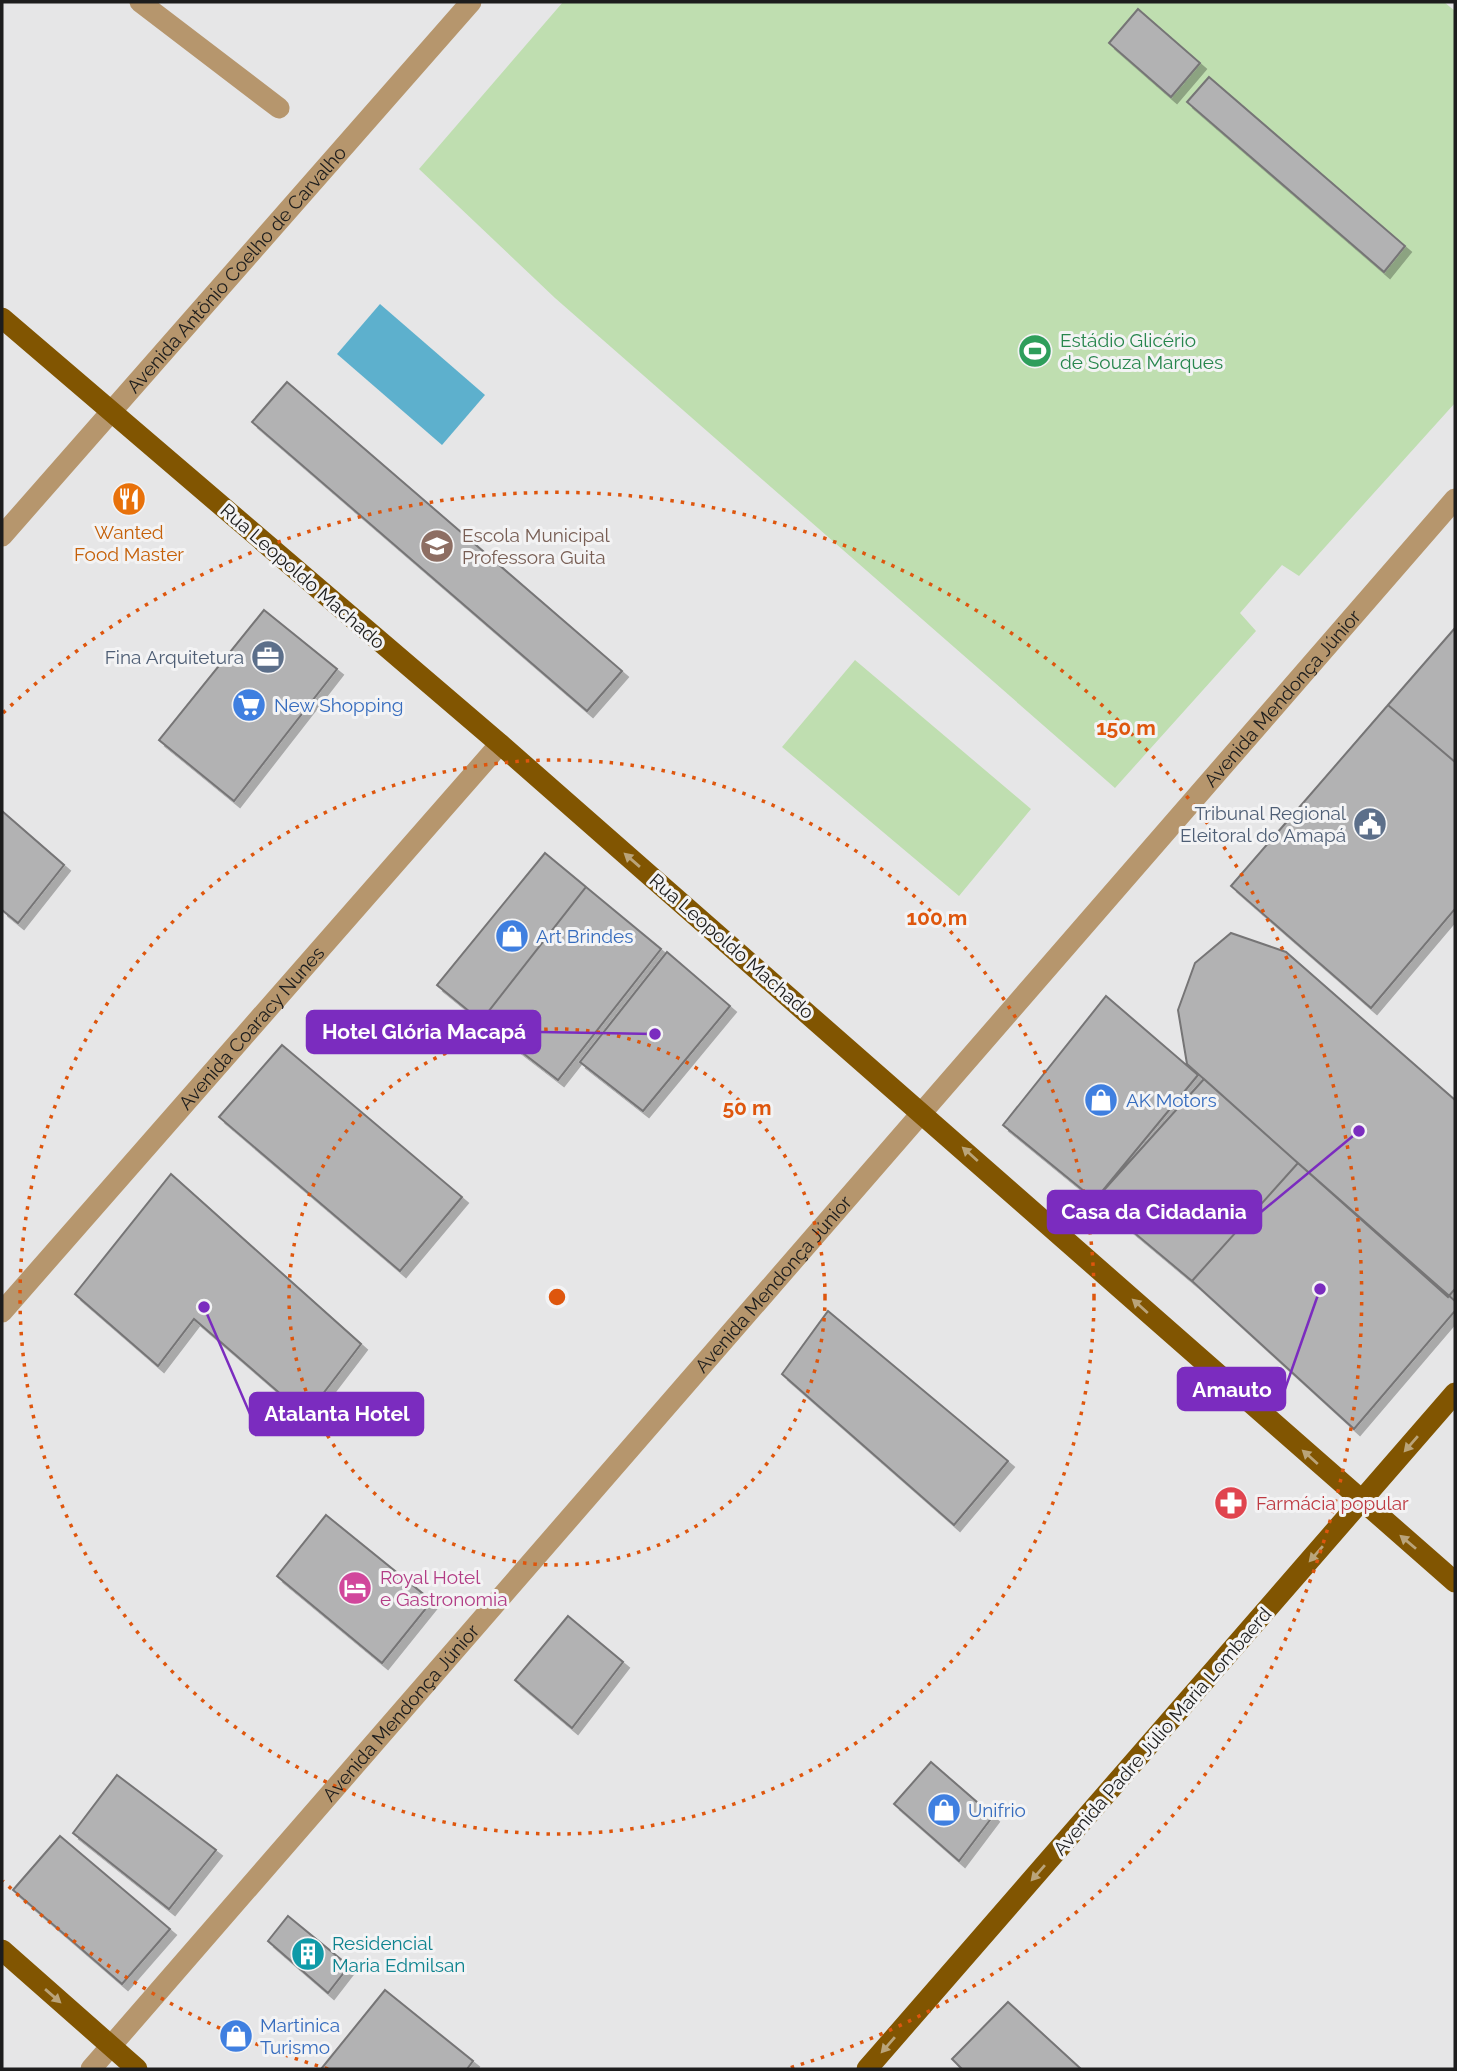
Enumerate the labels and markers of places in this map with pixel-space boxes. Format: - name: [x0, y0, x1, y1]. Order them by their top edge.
- place label: Estádio Glicério de Souza Marques: [1060, 329, 1223, 373]
- sports icon: Estádio Glicério de Souza Marques: [1016, 332, 1054, 370]
- restaurant icon: Wanted Food Master: [110, 480, 148, 518]
- place label: Wanted Food Master: [74, 521, 184, 565]
- place label: Escola Municipal Professora Guita: [462, 524, 611, 568]
- school or university icon: Escola Municipal Professora Guita: [418, 527, 456, 565]
- office icon: Fina Arquitetura: [249, 638, 287, 676]
- place label: Fina Arquitetura: [105, 646, 244, 668]
- supermarket icon: New Shopping: [230, 686, 268, 724]
- place label: New Shopping: [274, 694, 403, 716]
- place label: Tribunal Regional Eleitoral do Amapá: [1180, 802, 1347, 846]
- public building icon: Tribunal Regional Eleitoral do Amapá: [1351, 805, 1389, 843]
- shop icon: Art Brindes: [493, 917, 531, 955]
- place label: Art Brindes: [536, 925, 633, 947]
- callout: Hotel Glória Macapá: [307, 1011, 540, 1053]
- shop icon: AK Motors: [1082, 1081, 1120, 1119]
- place label: AK Motors: [1126, 1089, 1217, 1111]
- callout: Casa da Cidadania: [1048, 1191, 1261, 1233]
- centre of rings: [545, 1285, 569, 1309]
- callout: Amauto: [1178, 1368, 1285, 1410]
- callout: Atalanta Hotel: [250, 1393, 423, 1435]
- pharmacy icon: Farmácia popular: [1212, 1484, 1250, 1522]
- place label: Farmácia popular: [1256, 1492, 1409, 1514]
- place label: Royal Hotel e Gastronomia: [380, 1566, 508, 1610]
- hotel icon: Royal Hotel e Gastronomia: [336, 1569, 374, 1607]
- shop icon: Unifrio: [925, 1791, 963, 1829]
- place label: Unifrio: [968, 1799, 1026, 1821]
- place label: Residencial Maria Edmilsan: [332, 1932, 465, 1976]
- building icon: Residencial Maria Edmilsan: [289, 1935, 327, 1973]
- place label: Martinica Turismo: [260, 2014, 340, 2058]
- shop icon: Martinica Turismo: [217, 2017, 255, 2055]

